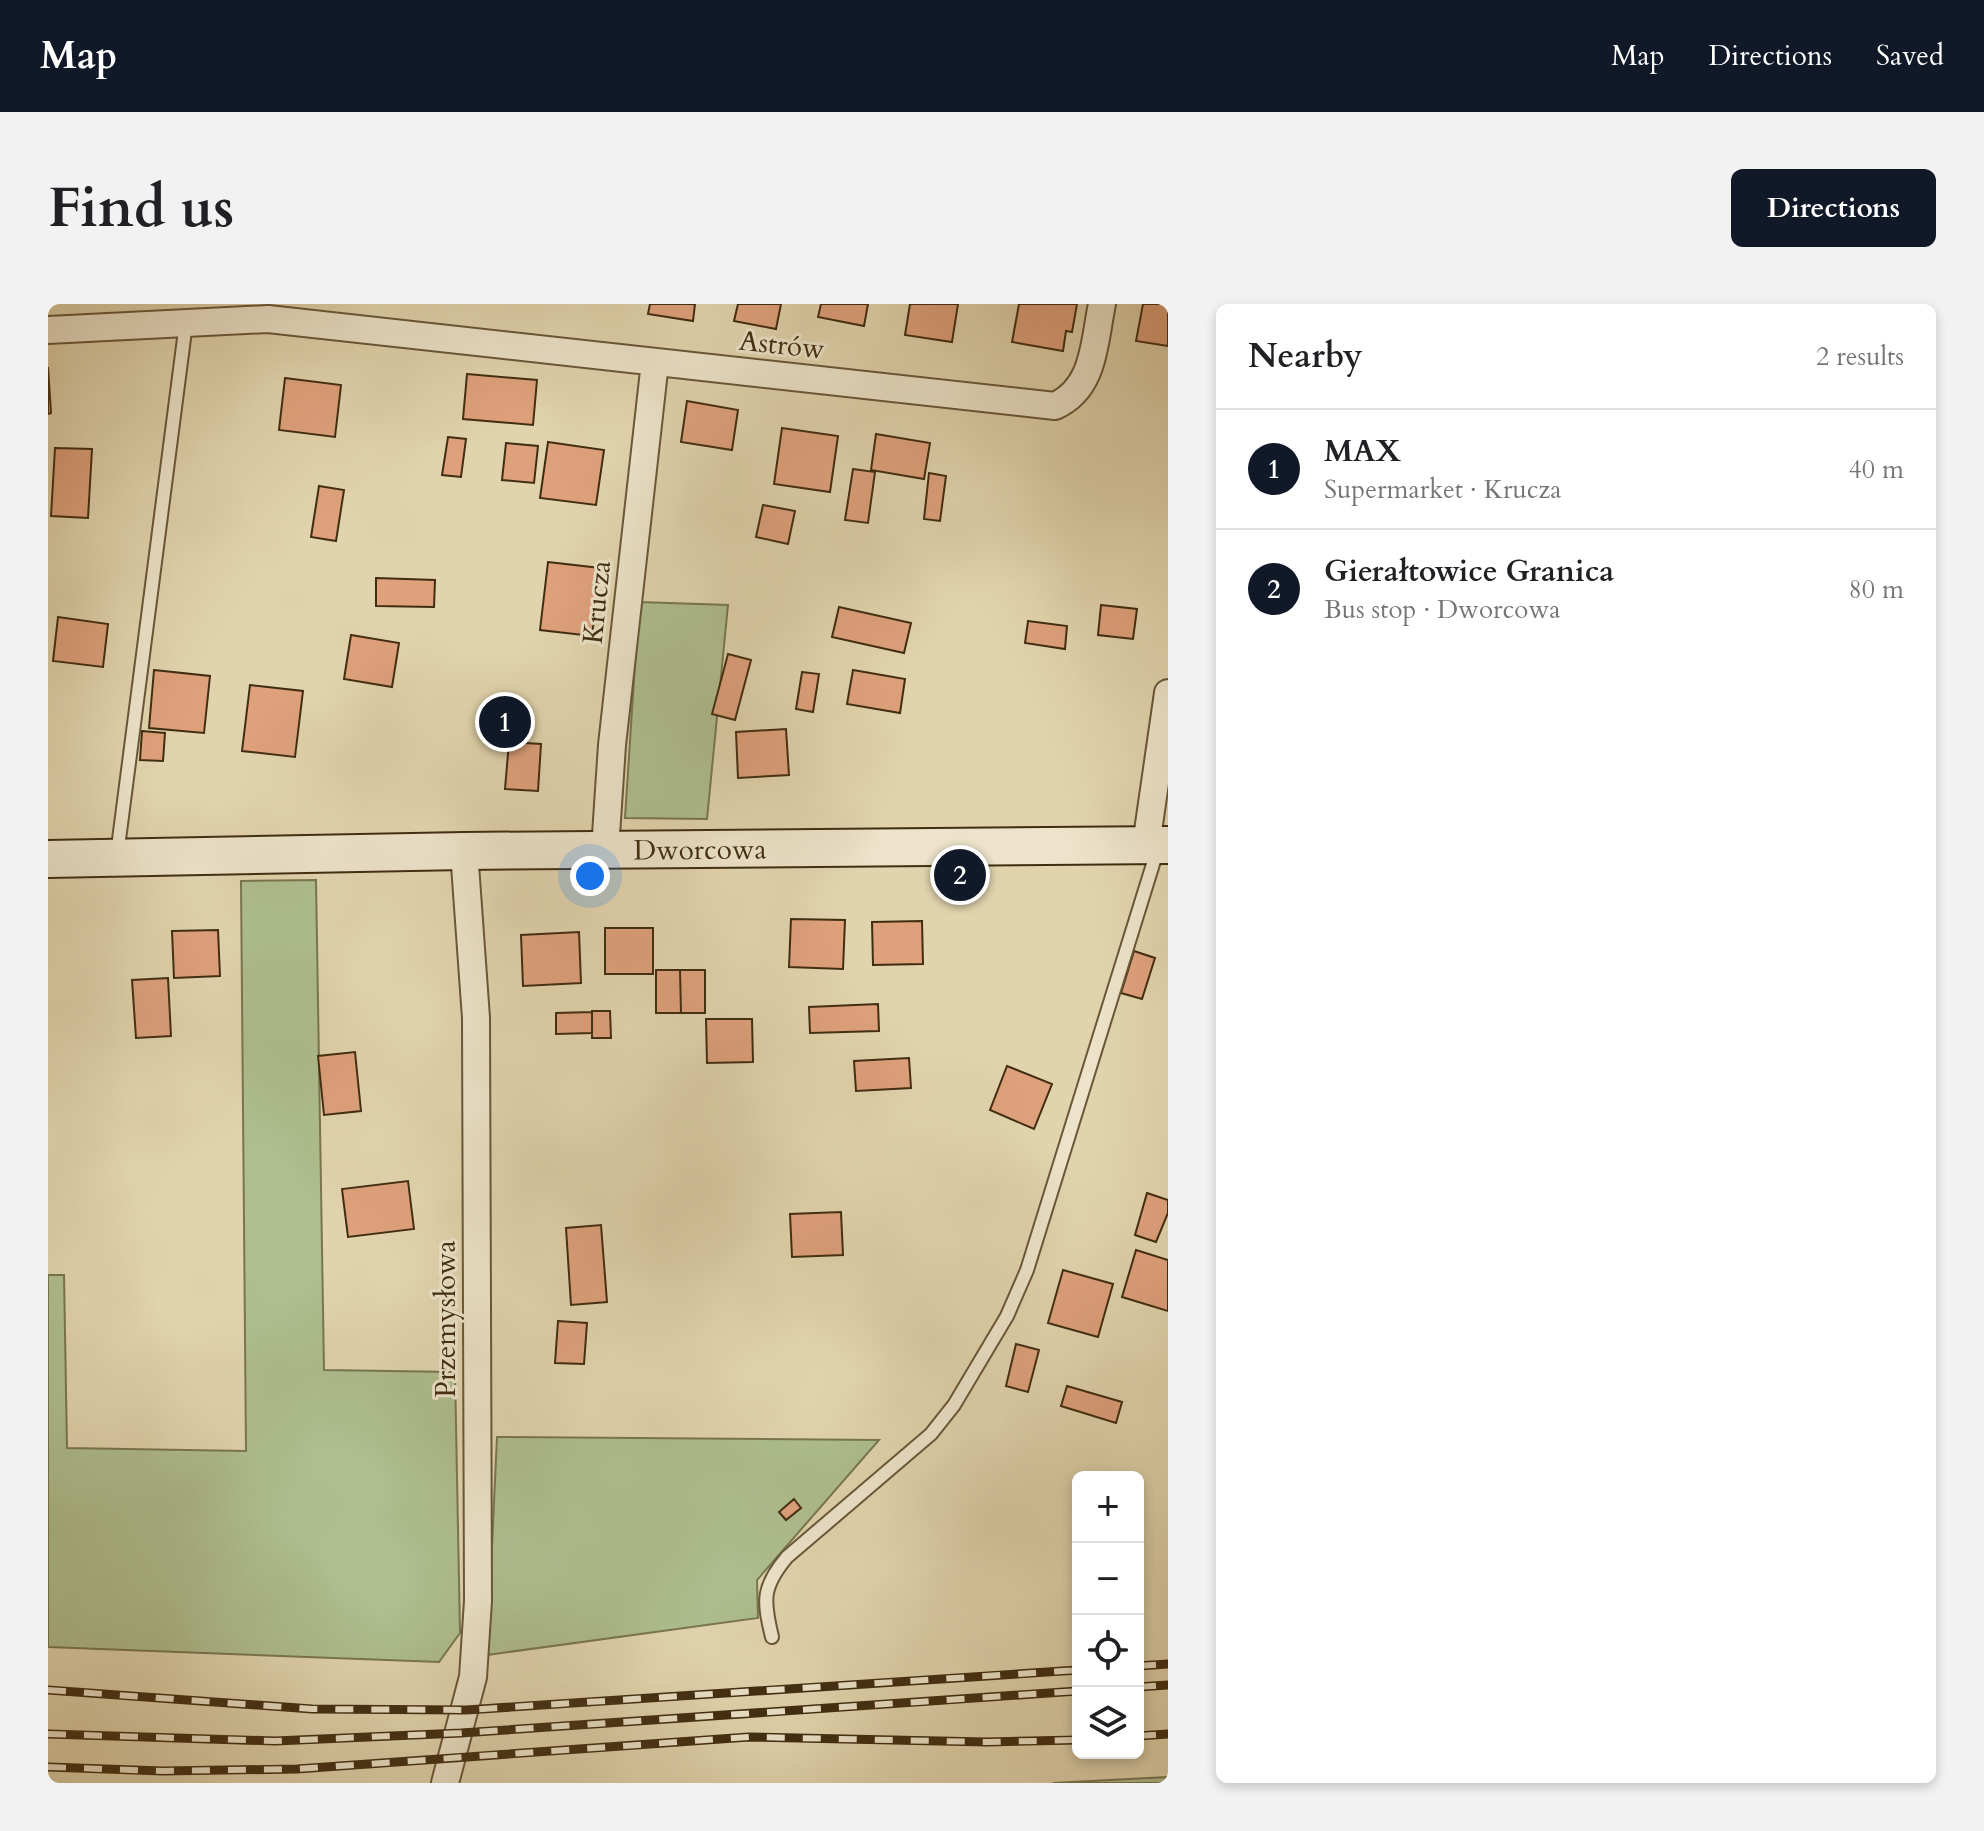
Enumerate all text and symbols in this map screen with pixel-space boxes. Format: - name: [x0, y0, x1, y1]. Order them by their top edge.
- text: Map: [40, 30, 117, 82]
- text: Map: [1611, 37, 1665, 75]
- text: Directions: [1709, 37, 1832, 75]
- text: Saved: [1876, 37, 1944, 75]
- button: Directions: [1731, 169, 1936, 247]
- text: Find us: [48, 171, 234, 246]
- street label: Astrów: [737, 322, 827, 368]
- text: Nearby: [1248, 333, 1363, 379]
- text: 2 results: [1816, 339, 1904, 374]
- text: MAX: [1324, 431, 1401, 472]
- text: 1: [1267, 452, 1281, 487]
- text: 40 m: [1848, 452, 1904, 487]
- text: Supermarket · Krucza: [1324, 472, 1561, 507]
- text: Gierałtowice Granica: [1324, 551, 1614, 592]
- street label: Krucza: [574, 558, 620, 646]
- text: 2: [1267, 572, 1281, 607]
- text: 80 m: [1848, 572, 1904, 607]
- text: Bus stop · Dworcowa: [1324, 592, 1561, 627]
- pin: 1: [479, 692, 531, 752]
- street label: Dworcowa: [633, 830, 767, 870]
- pin: 2: [934, 845, 986, 905]
- your location: [570, 856, 610, 896]
- street label: Przemysłowa: [427, 1240, 465, 1398]
- map controls: [1072, 1471, 1144, 1759]
- button: +: [1072, 1471, 1144, 1543]
- button: −: [1072, 1543, 1144, 1615]
- button: locate: [1072, 1615, 1144, 1687]
- button: layers: [1072, 1687, 1144, 1759]

